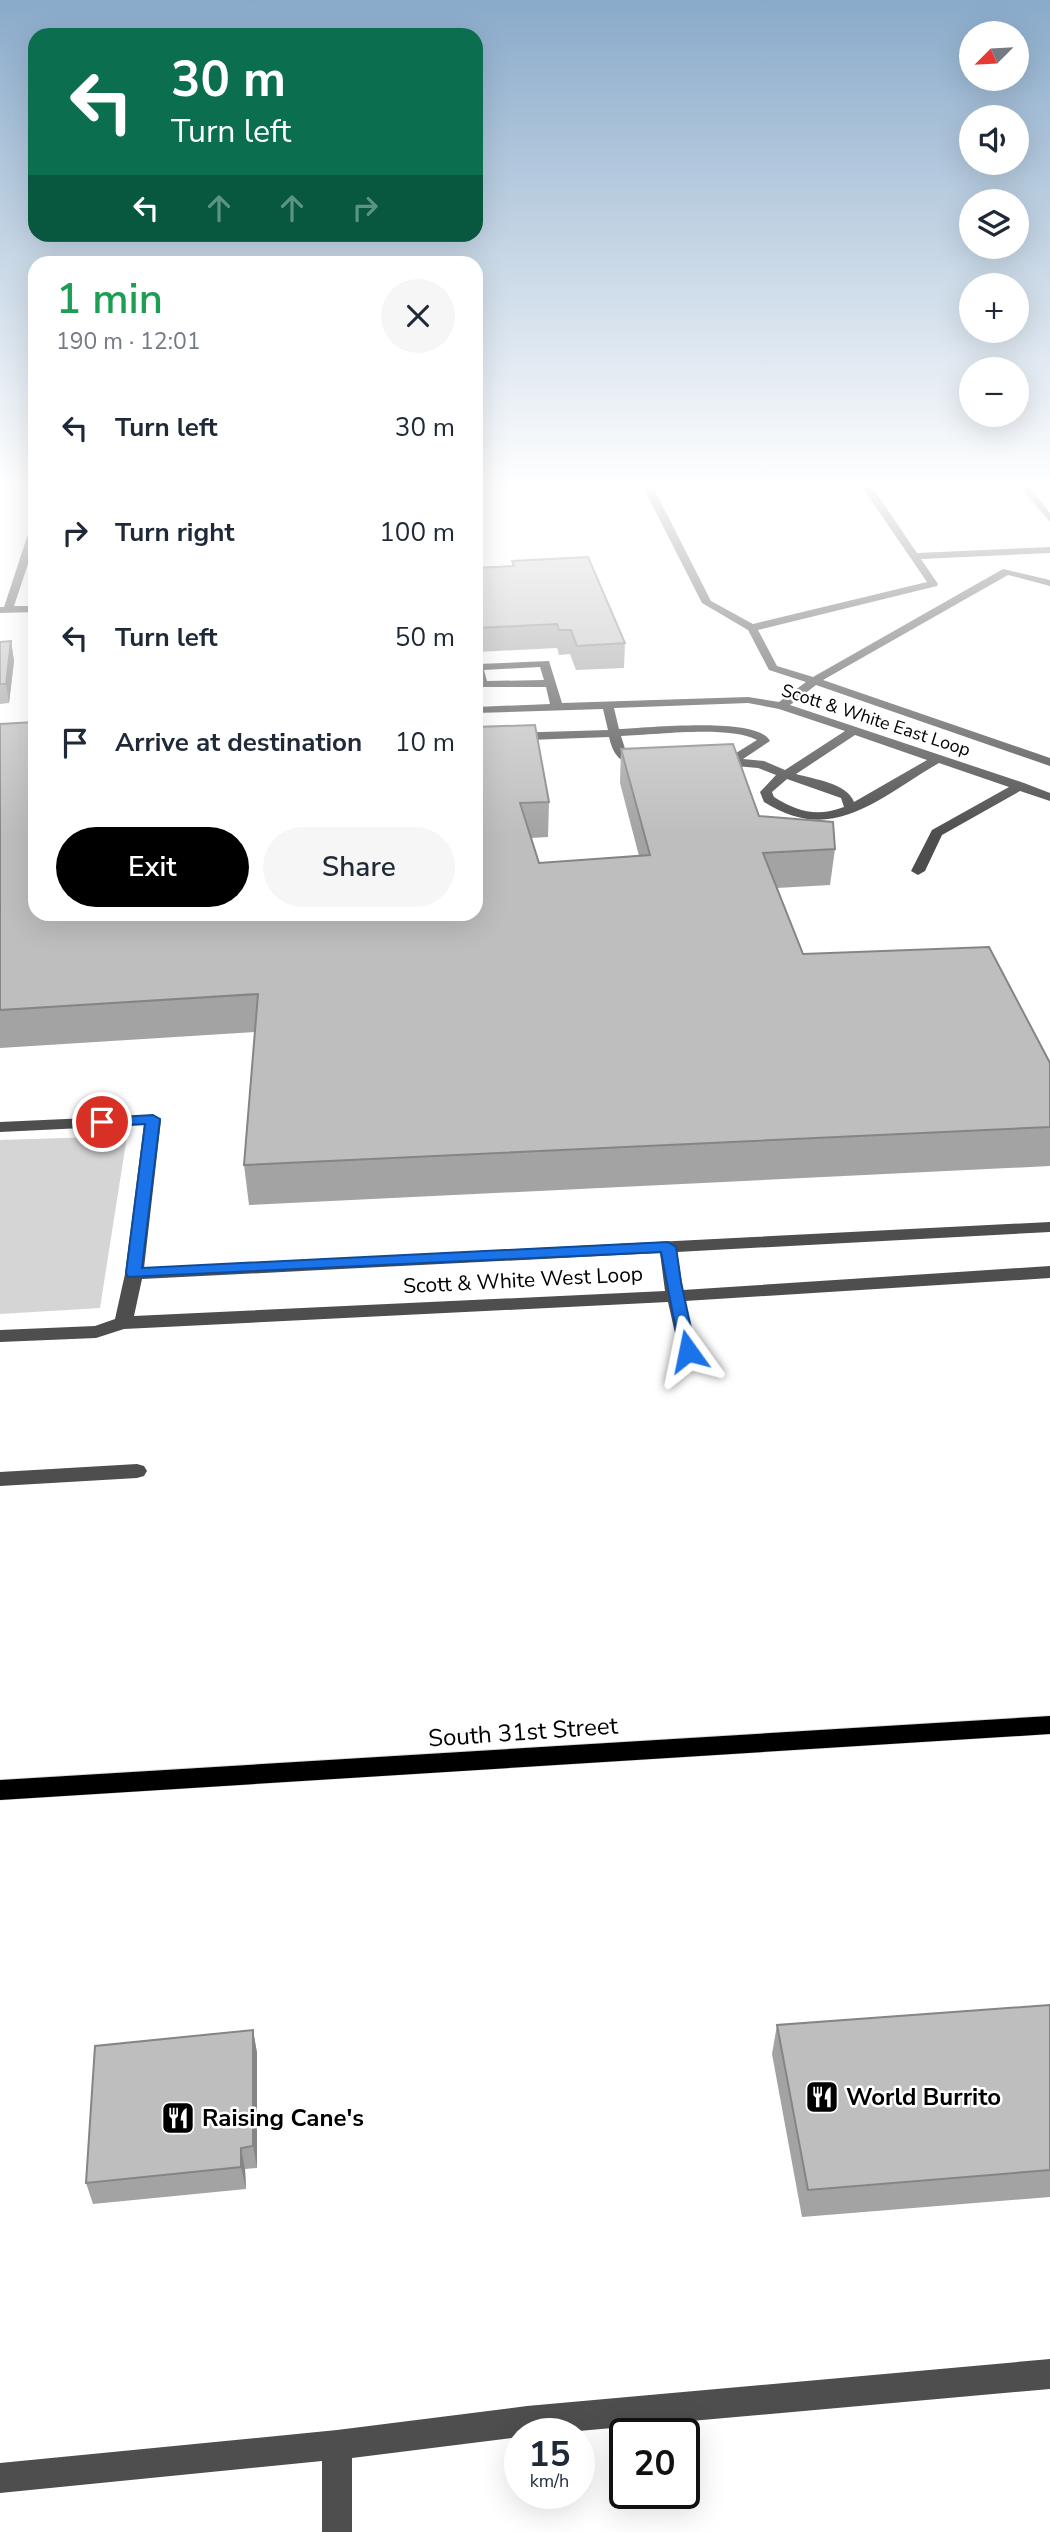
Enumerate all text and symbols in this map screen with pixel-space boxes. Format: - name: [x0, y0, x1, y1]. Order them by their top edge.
- north arrow: [959, 21, 1029, 91]
- map controls: [959, 21, 1029, 427]
- text: 30 m: [171, 46, 286, 113]
- icon: left: [56, 56, 147, 147]
- button: sound: [959, 105, 1029, 175]
- text: Turn left: [171, 110, 291, 153]
- icon: left: [127, 189, 165, 227]
- icon: ahead: [200, 189, 238, 227]
- icon: ahead: [273, 189, 311, 227]
- icon: right: [346, 189, 384, 227]
- button: layers: [959, 189, 1029, 259]
- text: 1 min: [56, 271, 163, 328]
- button: +: [959, 273, 1029, 343]
- button: close: [381, 279, 455, 353]
- text: 190 m · 12:01: [56, 326, 201, 357]
- button: −: [959, 357, 1029, 427]
- icon: left: [56, 409, 94, 447]
- text: Turn left: [115, 410, 218, 445]
- text: 30 m: [395, 410, 455, 445]
- icon: right: [56, 514, 94, 552]
- text: Turn right: [115, 515, 234, 550]
- text: 100 m: [379, 515, 455, 550]
- icon: left: [56, 619, 94, 657]
- text: Turn left: [115, 620, 218, 655]
- text: 50 m: [395, 620, 455, 655]
- street label: Scott & White East Loop: [778, 678, 974, 762]
- icon: arrive: [56, 724, 94, 762]
- text: Arrive at destination: [115, 725, 362, 760]
- text: 10 m: [395, 725, 455, 760]
- button: Exit: [56, 827, 249, 907]
- button: Share: [263, 827, 455, 907]
- pin: [72, 1092, 132, 1152]
- icon: arrive: [83, 1103, 121, 1141]
- street label: Scott & White West Loop: [402, 1260, 644, 1300]
- position arrow: [651, 1314, 725, 1388]
- street label: South 31st Street: [427, 1709, 619, 1755]
- restaurant icon: World Burrito: [803, 2078, 841, 2116]
- place label: World Burrito: [846, 2081, 1001, 2113]
- restaurant icon: Raising Cane's: [159, 2099, 197, 2137]
- place label: Raising Cane's: [202, 2102, 364, 2134]
- speed limit sign: 20: [609, 2418, 700, 2509]
- text: 15: [528, 2431, 571, 2478]
- text: km/h: [530, 2469, 569, 2493]

